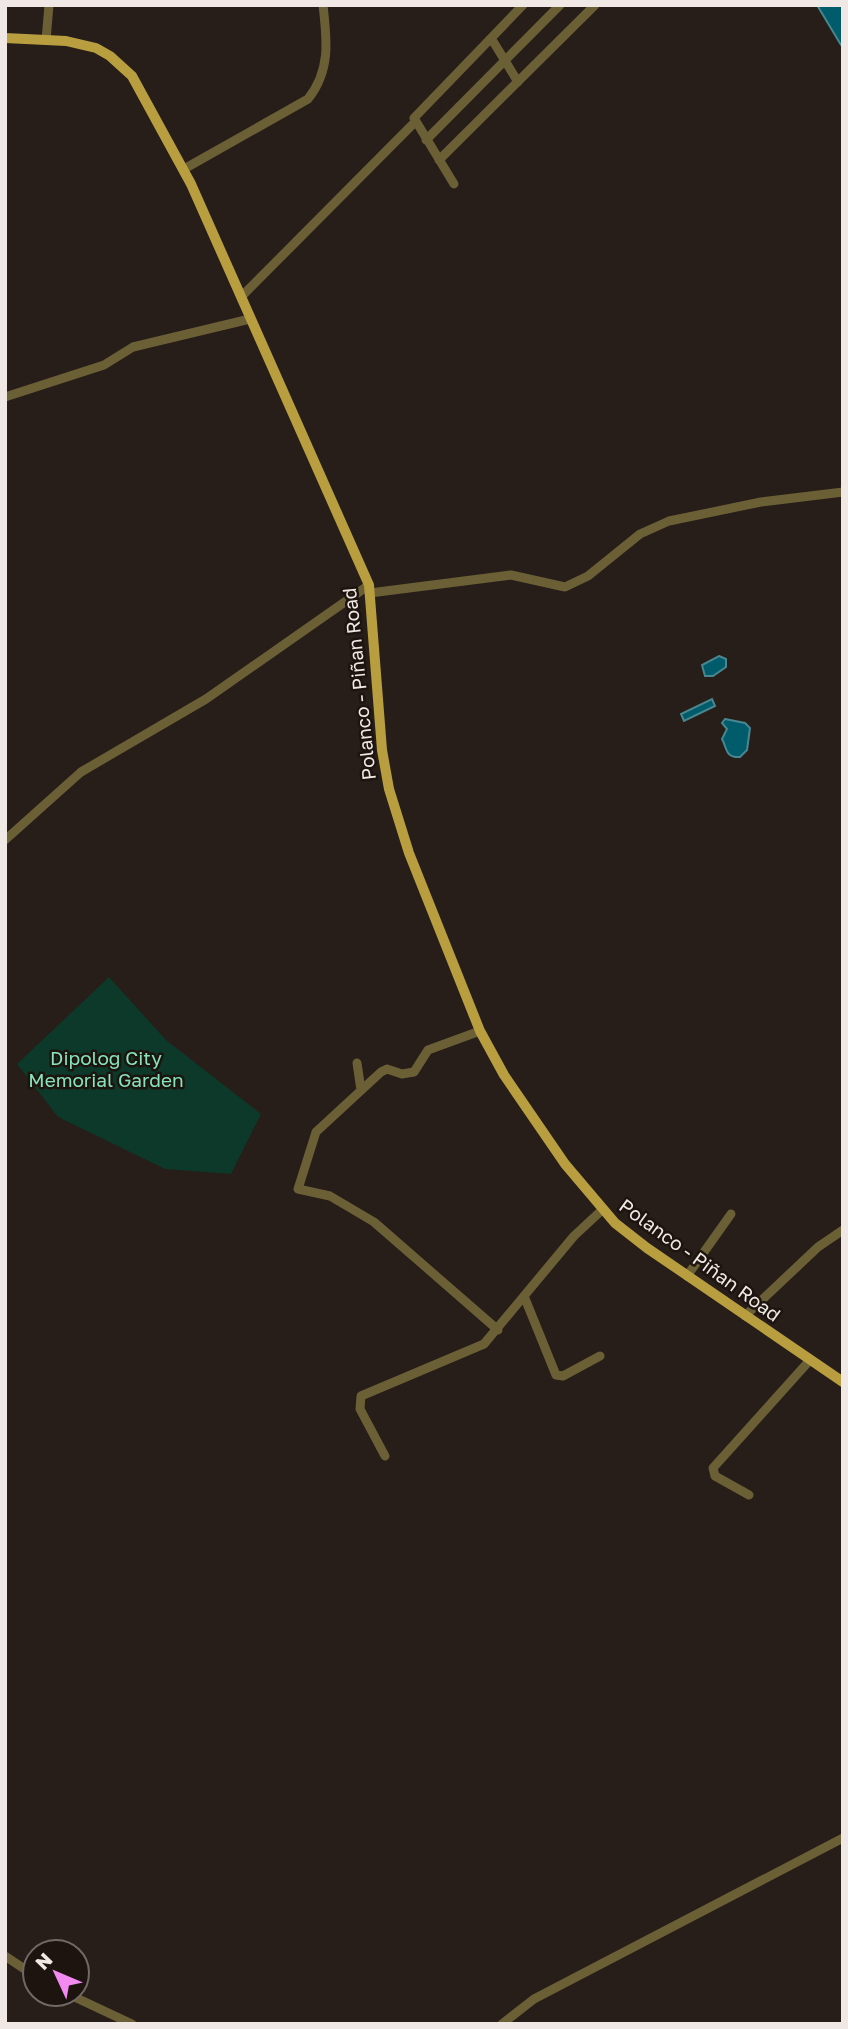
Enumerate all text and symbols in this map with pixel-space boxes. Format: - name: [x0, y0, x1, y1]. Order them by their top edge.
- street label: Polanco - Piñan Road: [337, 587, 380, 782]
- park label: Dipolog City Memorial Garden: [28, 1046, 184, 1091]
- street label: Polanco - Piñan Road: [615, 1193, 785, 1326]
- north arrow: [21, 1938, 91, 2008]
- text: N: [30, 1948, 57, 1974]

